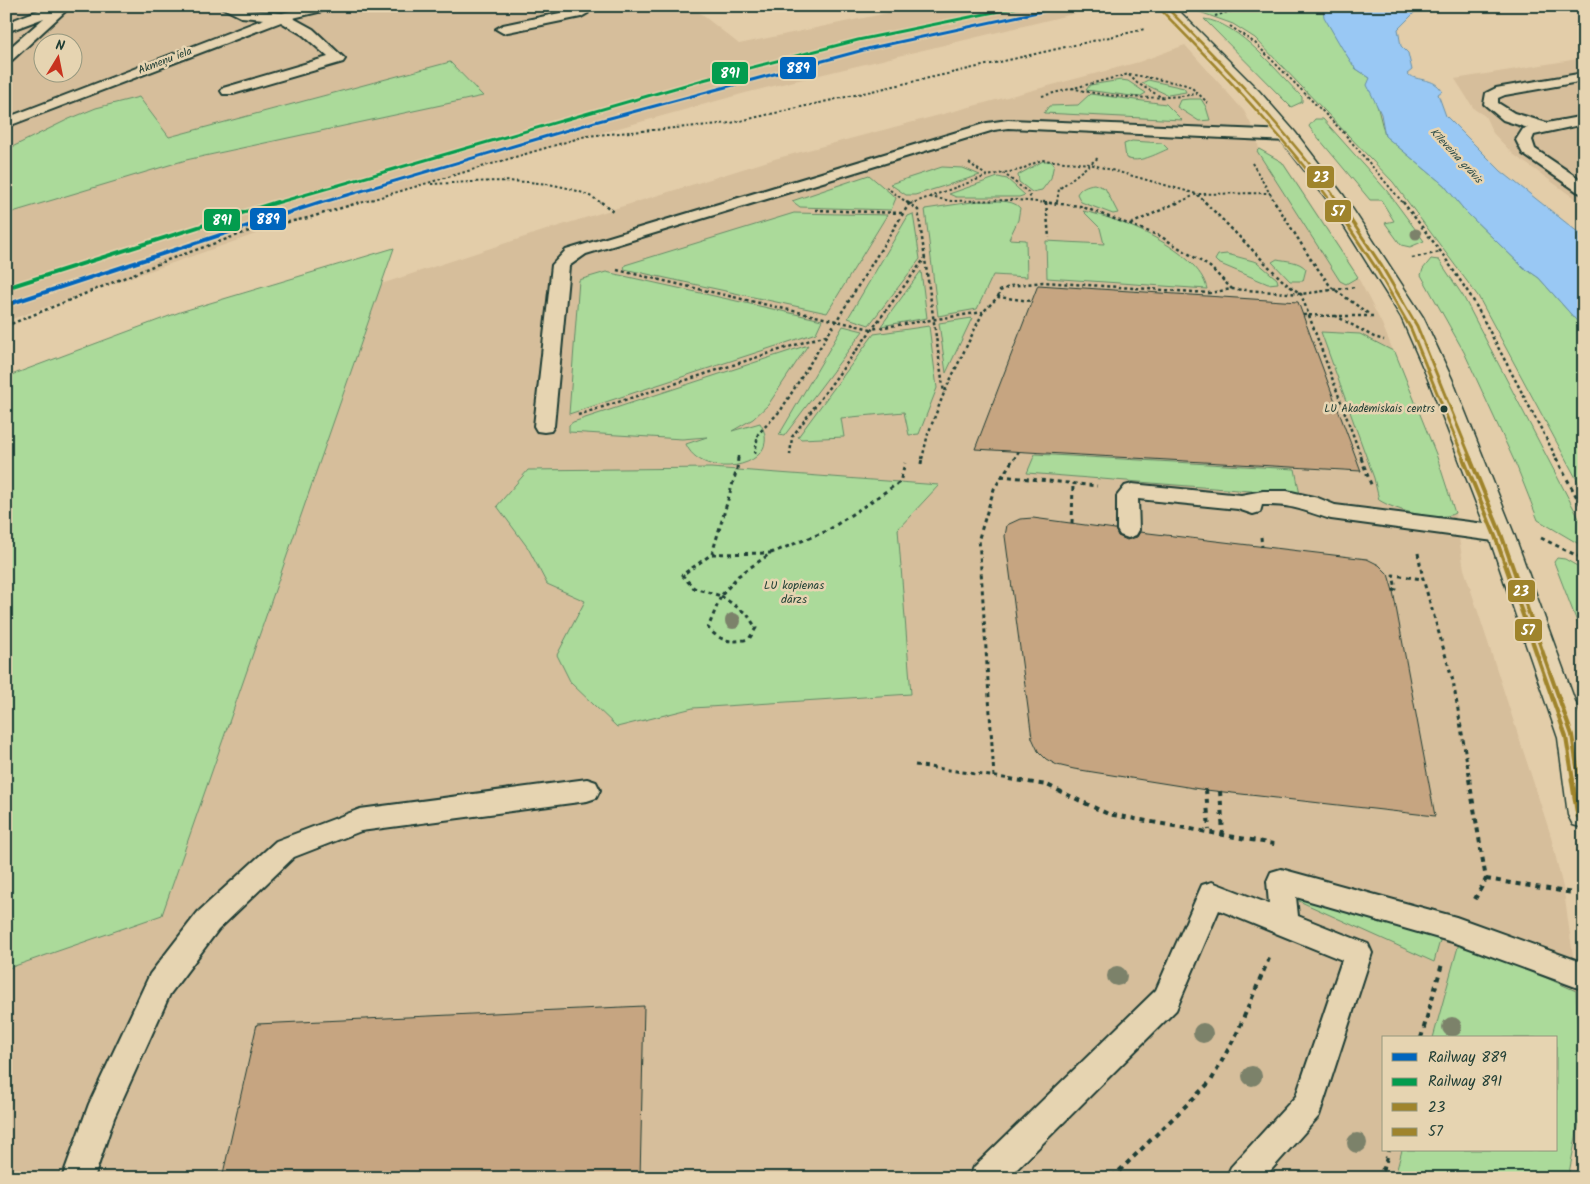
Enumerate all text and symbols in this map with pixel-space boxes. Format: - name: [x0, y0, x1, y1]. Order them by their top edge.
- north arrow: [32, 32, 82, 82]
- text: N: [54, 35, 67, 58]
- street label: Akmeņu iela: [135, 42, 195, 80]
- line badge: 889: [779, 56, 817, 80]
- text: 889: [786, 58, 810, 80]
- line badge: 891: [711, 61, 749, 85]
- text: 891: [720, 63, 741, 85]
- water label: Kīleveina grāvis: [1425, 124, 1487, 189]
- line badge: 23: [1306, 165, 1335, 189]
- text: 23: [1313, 167, 1329, 189]
- line badge: 57: [1324, 199, 1352, 223]
- text: 57: [1330, 201, 1345, 223]
- line badge: 889: [249, 207, 287, 231]
- line badge: 891: [203, 208, 241, 232]
- text: 889: [256, 209, 280, 231]
- text: 891: [212, 210, 233, 232]
- place label: LU Akadēmiskais centrs: [1324, 400, 1435, 418]
- marker: LU Akadēmiskais centrs: [1439, 404, 1449, 414]
- park label: LU kopienas dārzs: [764, 576, 824, 609]
- line badge: 23: [1507, 579, 1536, 603]
- text: 23: [1513, 581, 1529, 603]
- line badge: 57: [1514, 618, 1543, 642]
- text: 57: [1520, 620, 1535, 642]
- legend: [1382, 1036, 1558, 1152]
- text: Railway 889: [1428, 1046, 1507, 1070]
- text: Railway 891: [1428, 1070, 1503, 1094]
- text: 23: [1428, 1096, 1446, 1120]
- text: 57: [1428, 1120, 1444, 1144]

